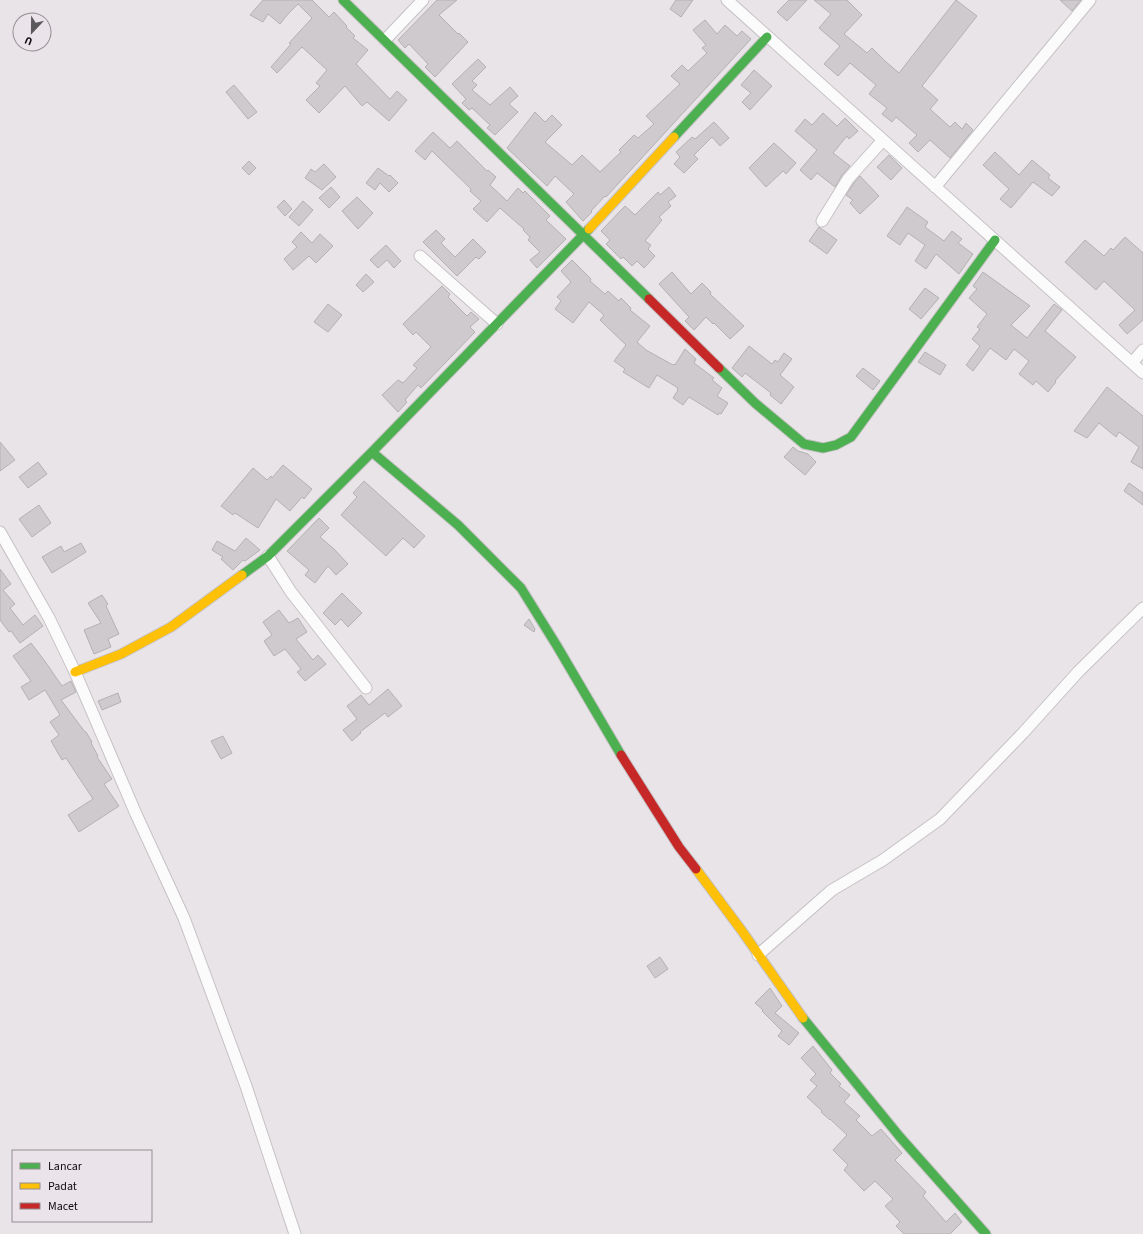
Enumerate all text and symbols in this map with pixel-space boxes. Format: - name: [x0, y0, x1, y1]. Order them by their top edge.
- north arrow: [12, 12, 52, 52]
- text: U: [22, 32, 35, 49]
- legend: [12, 1150, 152, 1222]
- text: Lancar: [48, 1158, 83, 1175]
- text: Padat: [48, 1178, 77, 1195]
- text: Macet: [48, 1198, 78, 1215]

